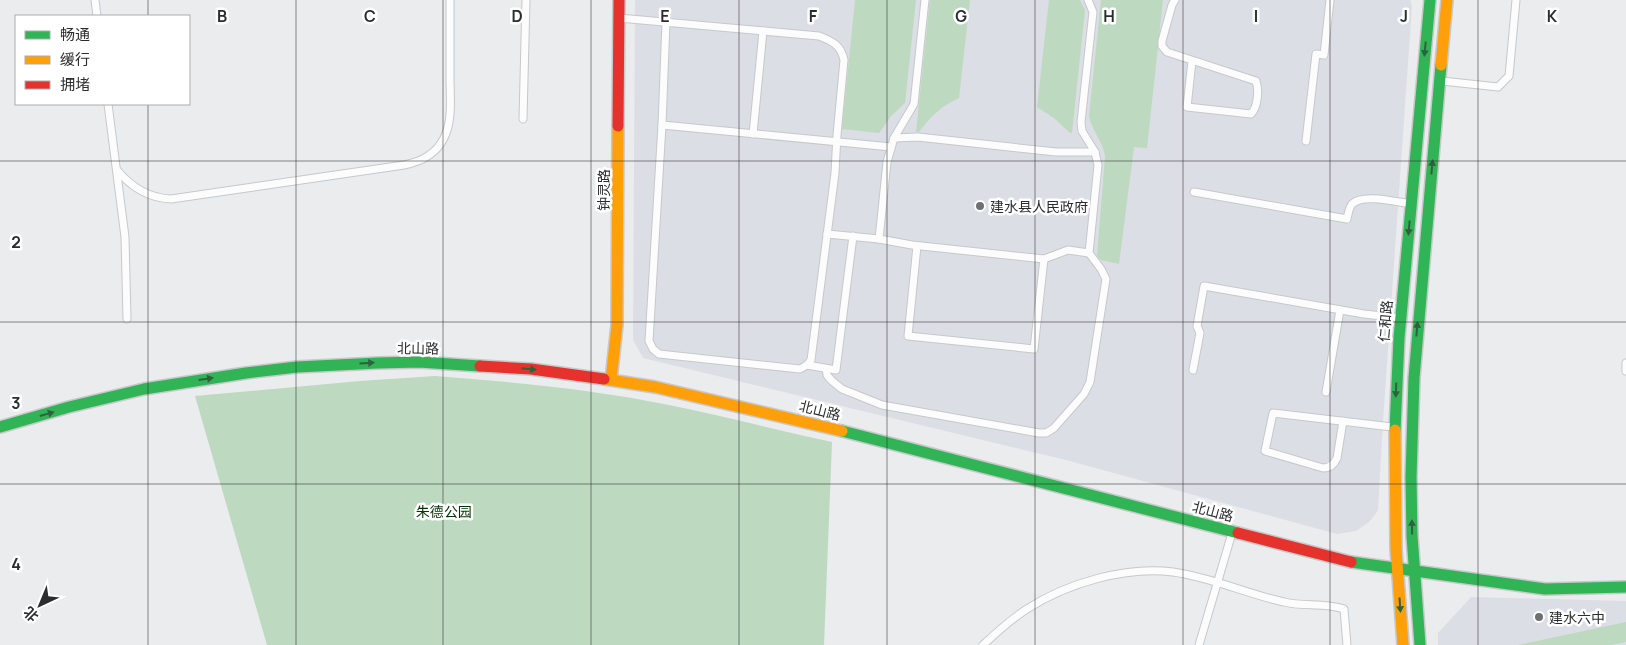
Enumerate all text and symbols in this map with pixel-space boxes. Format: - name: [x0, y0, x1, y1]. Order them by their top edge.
- text: B: [217, 5, 227, 27]
- text: C: [364, 5, 376, 27]
- text: D: [511, 5, 523, 27]
- text: E: [660, 5, 670, 27]
- text: F: [809, 5, 818, 27]
- text: G: [955, 5, 967, 27]
- text: H: [1103, 5, 1115, 27]
- text: I: [1254, 5, 1258, 27]
- text: J: [1400, 5, 1408, 27]
- text: K: [1547, 5, 1558, 27]
- legend: [15, 15, 190, 105]
- text: 畅通: [60, 24, 90, 45]
- one-way arrow: [1421, 41, 1429, 57]
- text: 缓行: [60, 49, 90, 70]
- text: 拥堵: [60, 74, 90, 95]
- one-way arrow: [1428, 159, 1436, 175]
- street label: 钟灵路: [594, 169, 613, 211]
- place label: 建水县人民政府: [990, 197, 1088, 216]
- marker: 建水县人民政府: [974, 200, 986, 212]
- one-way arrow: [1404, 220, 1412, 236]
- text: 2: [11, 231, 21, 253]
- street label: 仁和路: [1374, 299, 1396, 343]
- one-way arrow: [1413, 321, 1421, 337]
- street label: 北山路: [397, 338, 439, 358]
- one-way arrow: [359, 359, 375, 367]
- one-way arrow: [522, 365, 538, 373]
- one-way arrow: [198, 374, 214, 382]
- one-way arrow: [1392, 382, 1400, 398]
- text: 3: [11, 392, 21, 414]
- street label: 北山路: [797, 396, 843, 424]
- one-way arrow: [40, 409, 55, 417]
- street label: 北山路: [1190, 496, 1236, 526]
- park label: 朱德公园: [416, 502, 472, 521]
- one-way arrow: [1408, 518, 1416, 534]
- text: 4: [11, 553, 21, 575]
- north arrow: [15, 580, 65, 630]
- one-way arrow: [1396, 597, 1404, 613]
- text: 北: [19, 603, 42, 626]
- place label: 建水六中: [1549, 608, 1605, 627]
- marker: 建水六中: [1533, 611, 1545, 623]

